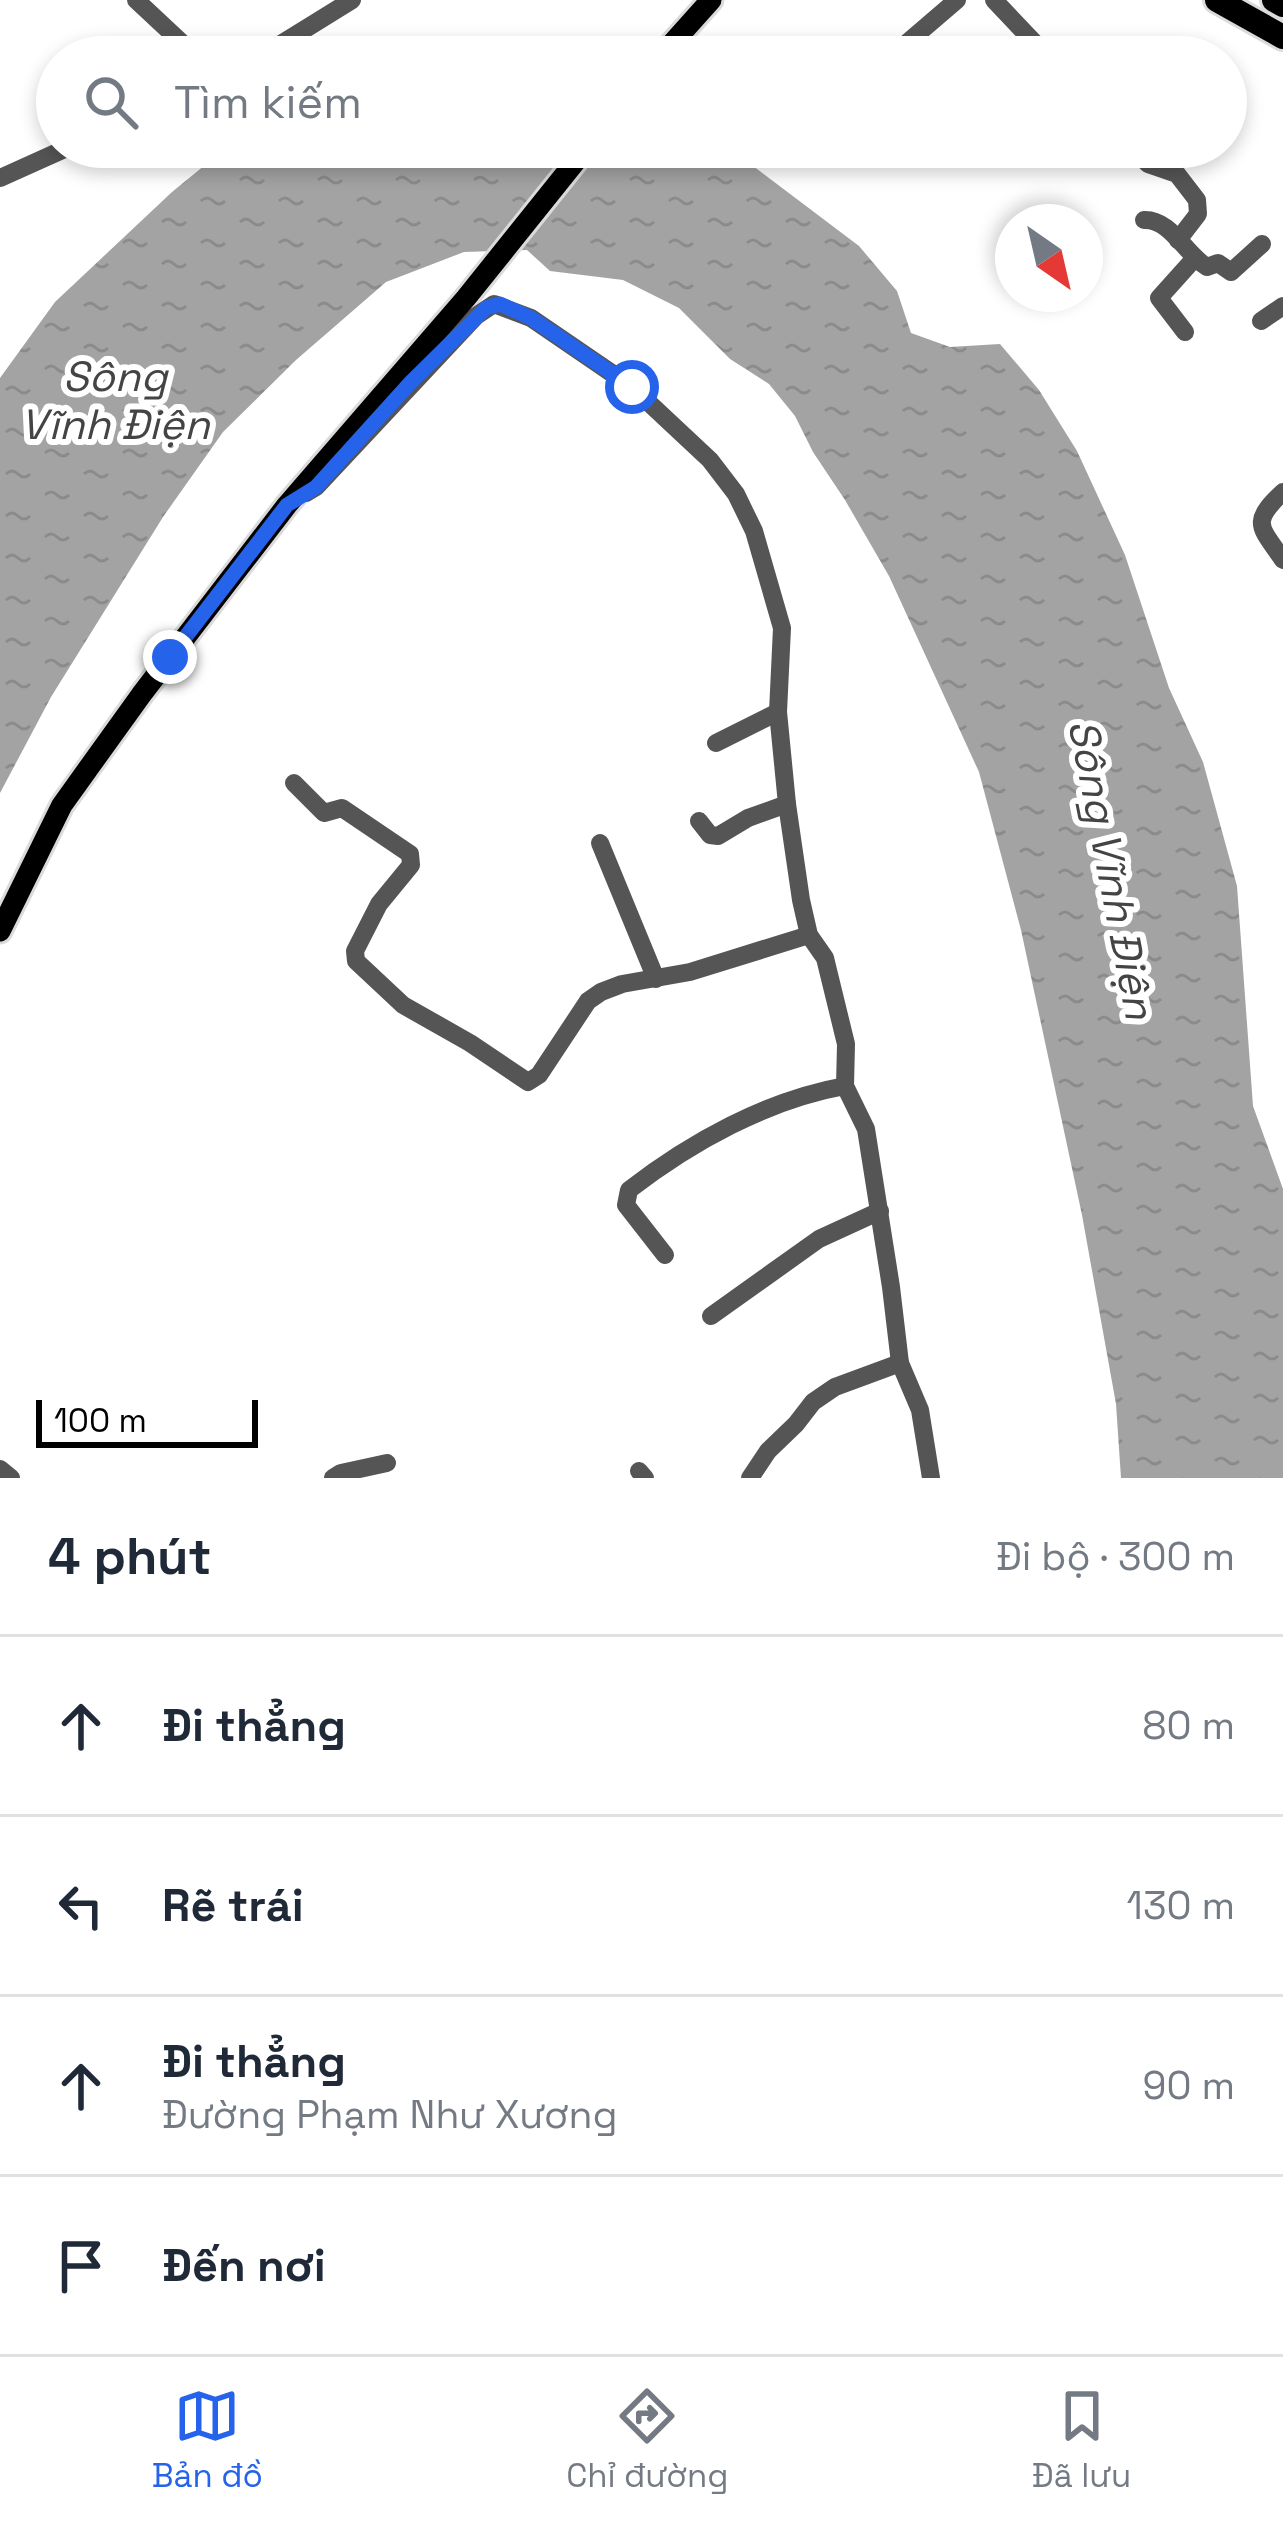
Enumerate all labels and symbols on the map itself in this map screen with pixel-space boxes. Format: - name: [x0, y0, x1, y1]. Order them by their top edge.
- north arrow: [995, 204, 1103, 312]
- water label: Sông Vĩnh Điện: [20, 350, 211, 451]
- route start: [605, 360, 659, 414]
- route end: [143, 630, 197, 684]
- water label: Sông Vĩnh Điện: [1056, 715, 1167, 1025]
- scale bar: [36, 1394, 258, 1447]

